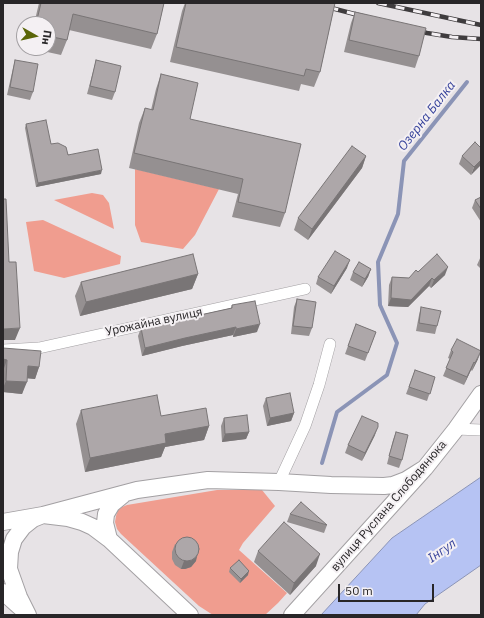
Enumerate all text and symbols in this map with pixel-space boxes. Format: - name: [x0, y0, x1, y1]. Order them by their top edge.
- north arrow: [16, 16, 56, 56]
- text: Пн: [39, 29, 55, 46]
- water label: Озерна Балка: [395, 78, 459, 154]
- street label: Урожайна вулиця: [104, 305, 204, 339]
- street label: вулиця Руслана Слободянюка: [328, 438, 450, 574]
- water label: Інгул: [425, 536, 459, 566]
- scale bar: [340, 576, 436, 602]
- text: 50 m: [345, 583, 373, 598]

